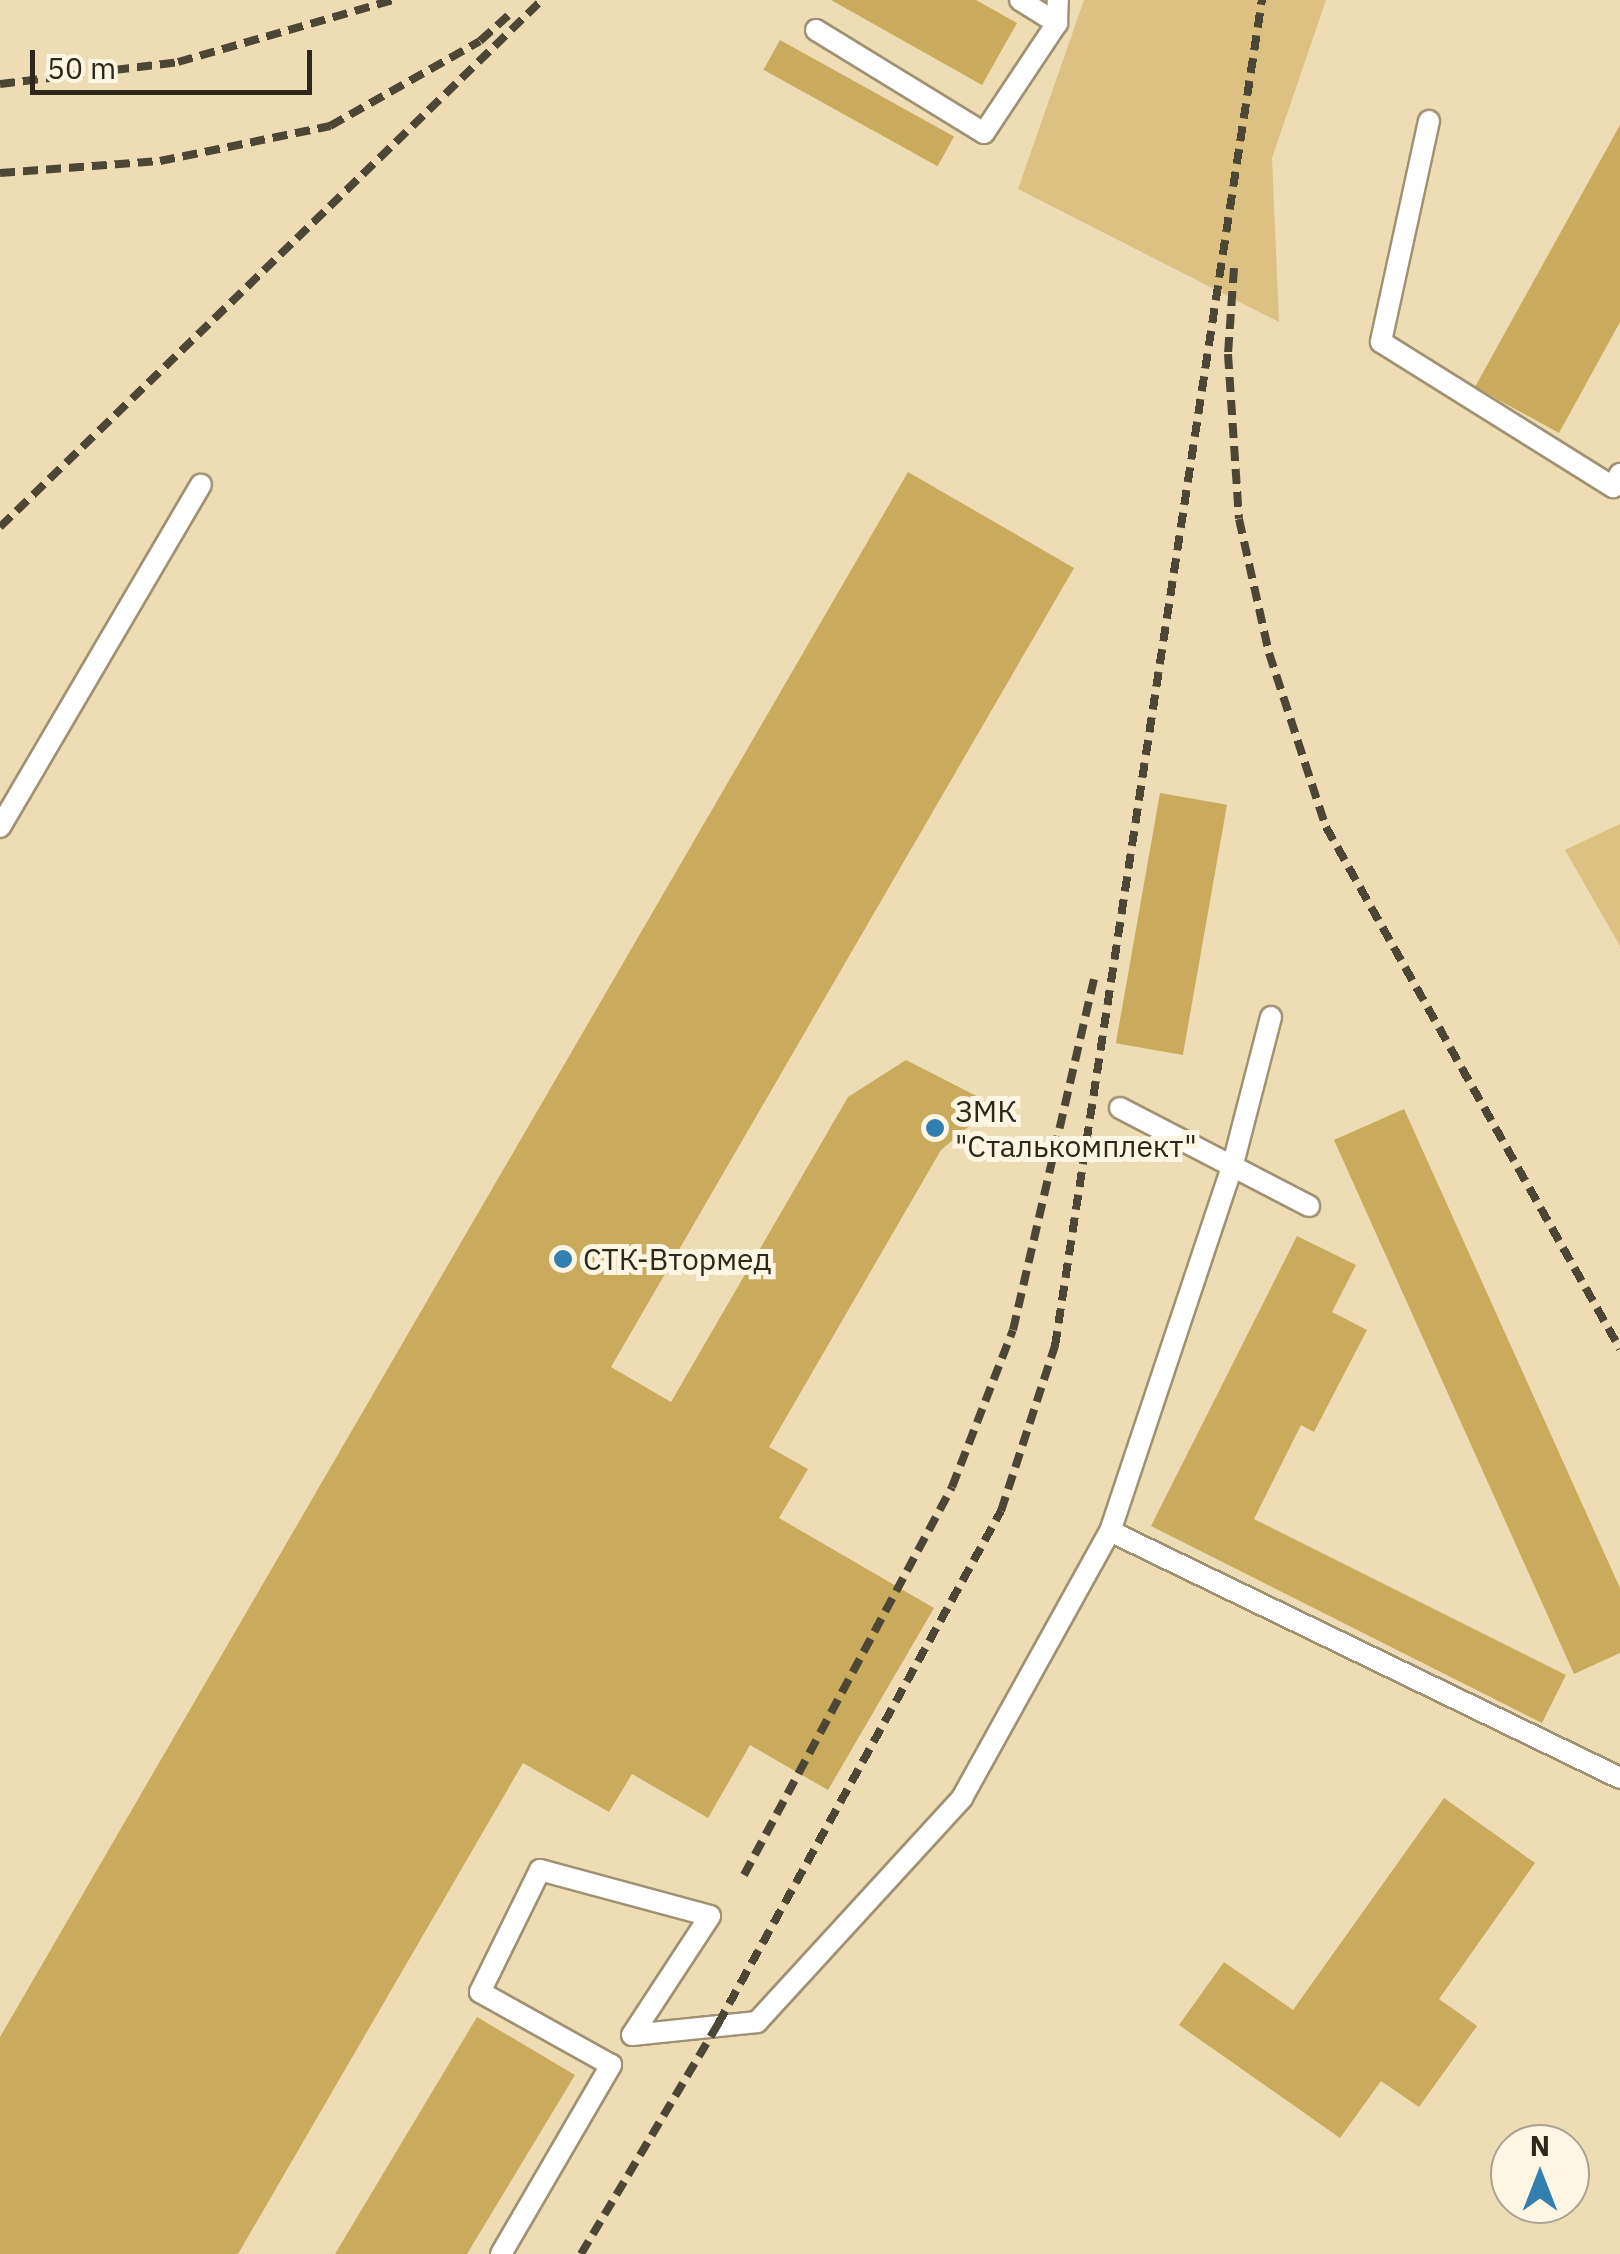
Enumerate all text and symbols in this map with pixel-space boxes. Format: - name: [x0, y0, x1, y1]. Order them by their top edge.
- scale bar: [35, 30, 318, 92]
- text: 50 m: [47, 48, 116, 87]
- place label: ЗМК "Сталькомплект": [955, 1093, 1197, 1164]
- marker: ЗМК "Сталькомплект": [924, 1117, 946, 1139]
- place label: СТК-Втормед: [583, 1241, 771, 1277]
- marker: СТК-Втормед: [552, 1248, 574, 1270]
- north arrow: [1490, 2124, 1590, 2224]
- text: N: [1530, 2127, 1550, 2164]

